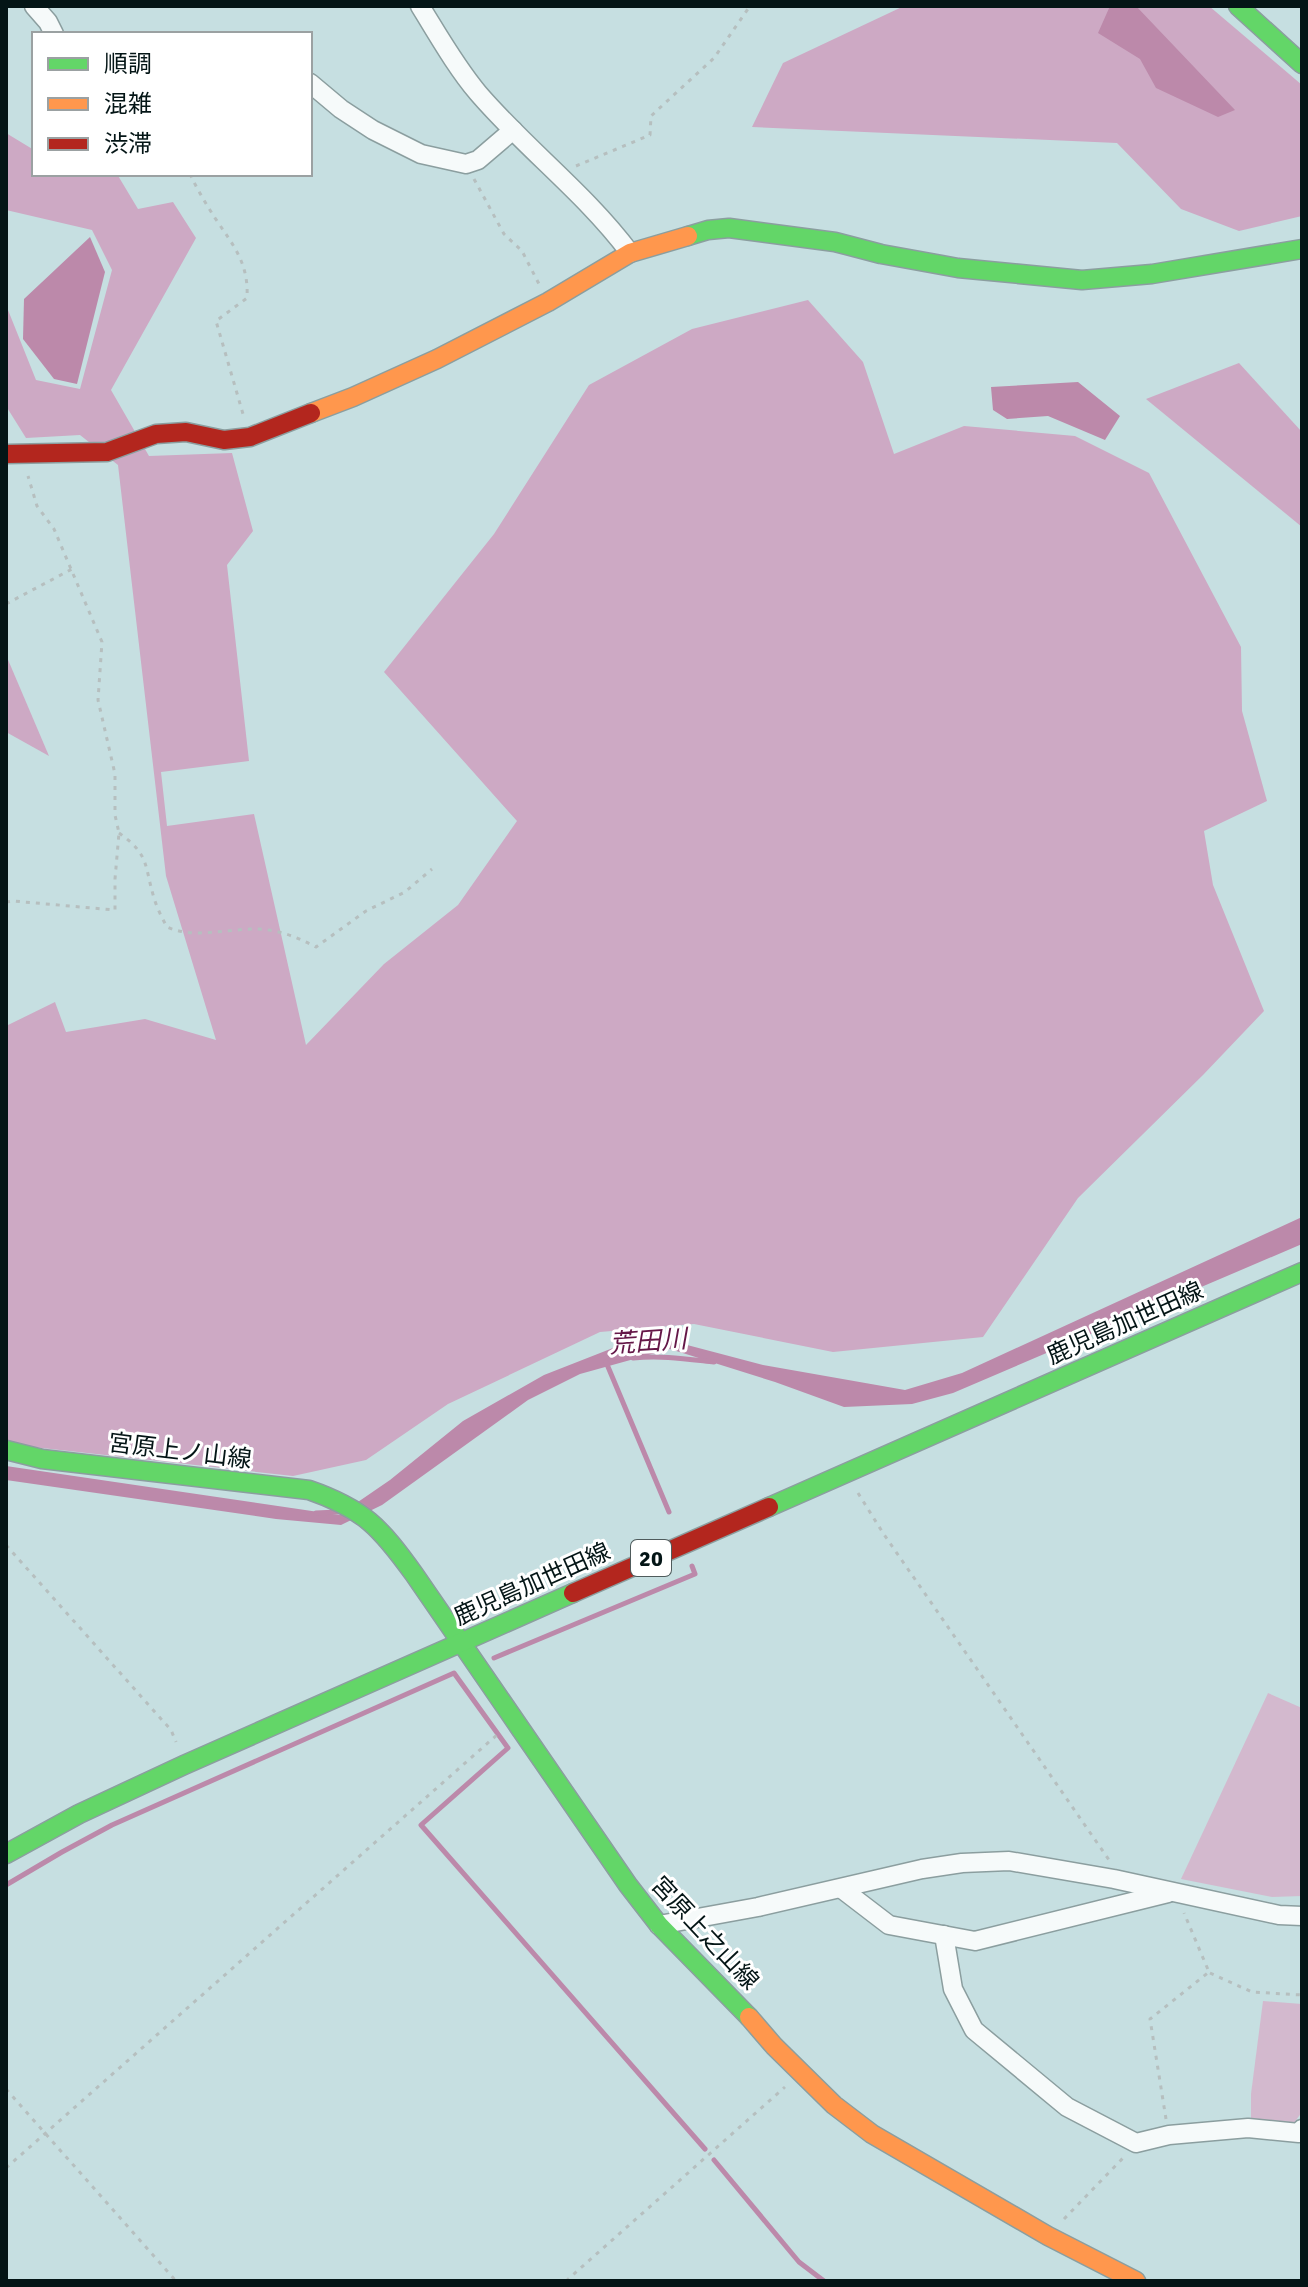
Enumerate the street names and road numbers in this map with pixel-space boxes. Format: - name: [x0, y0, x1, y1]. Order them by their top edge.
- street label: 鹿児島加世田線: [1042, 1275, 1208, 1371]
- street label: 宮原上ノ山線: [107, 1427, 253, 1475]
- street label: 鹿児島加世田線: [449, 1536, 615, 1632]
- road number: 20: [631, 1540, 671, 1576]
- street label: 宮原上之山線: [645, 1870, 765, 1996]

